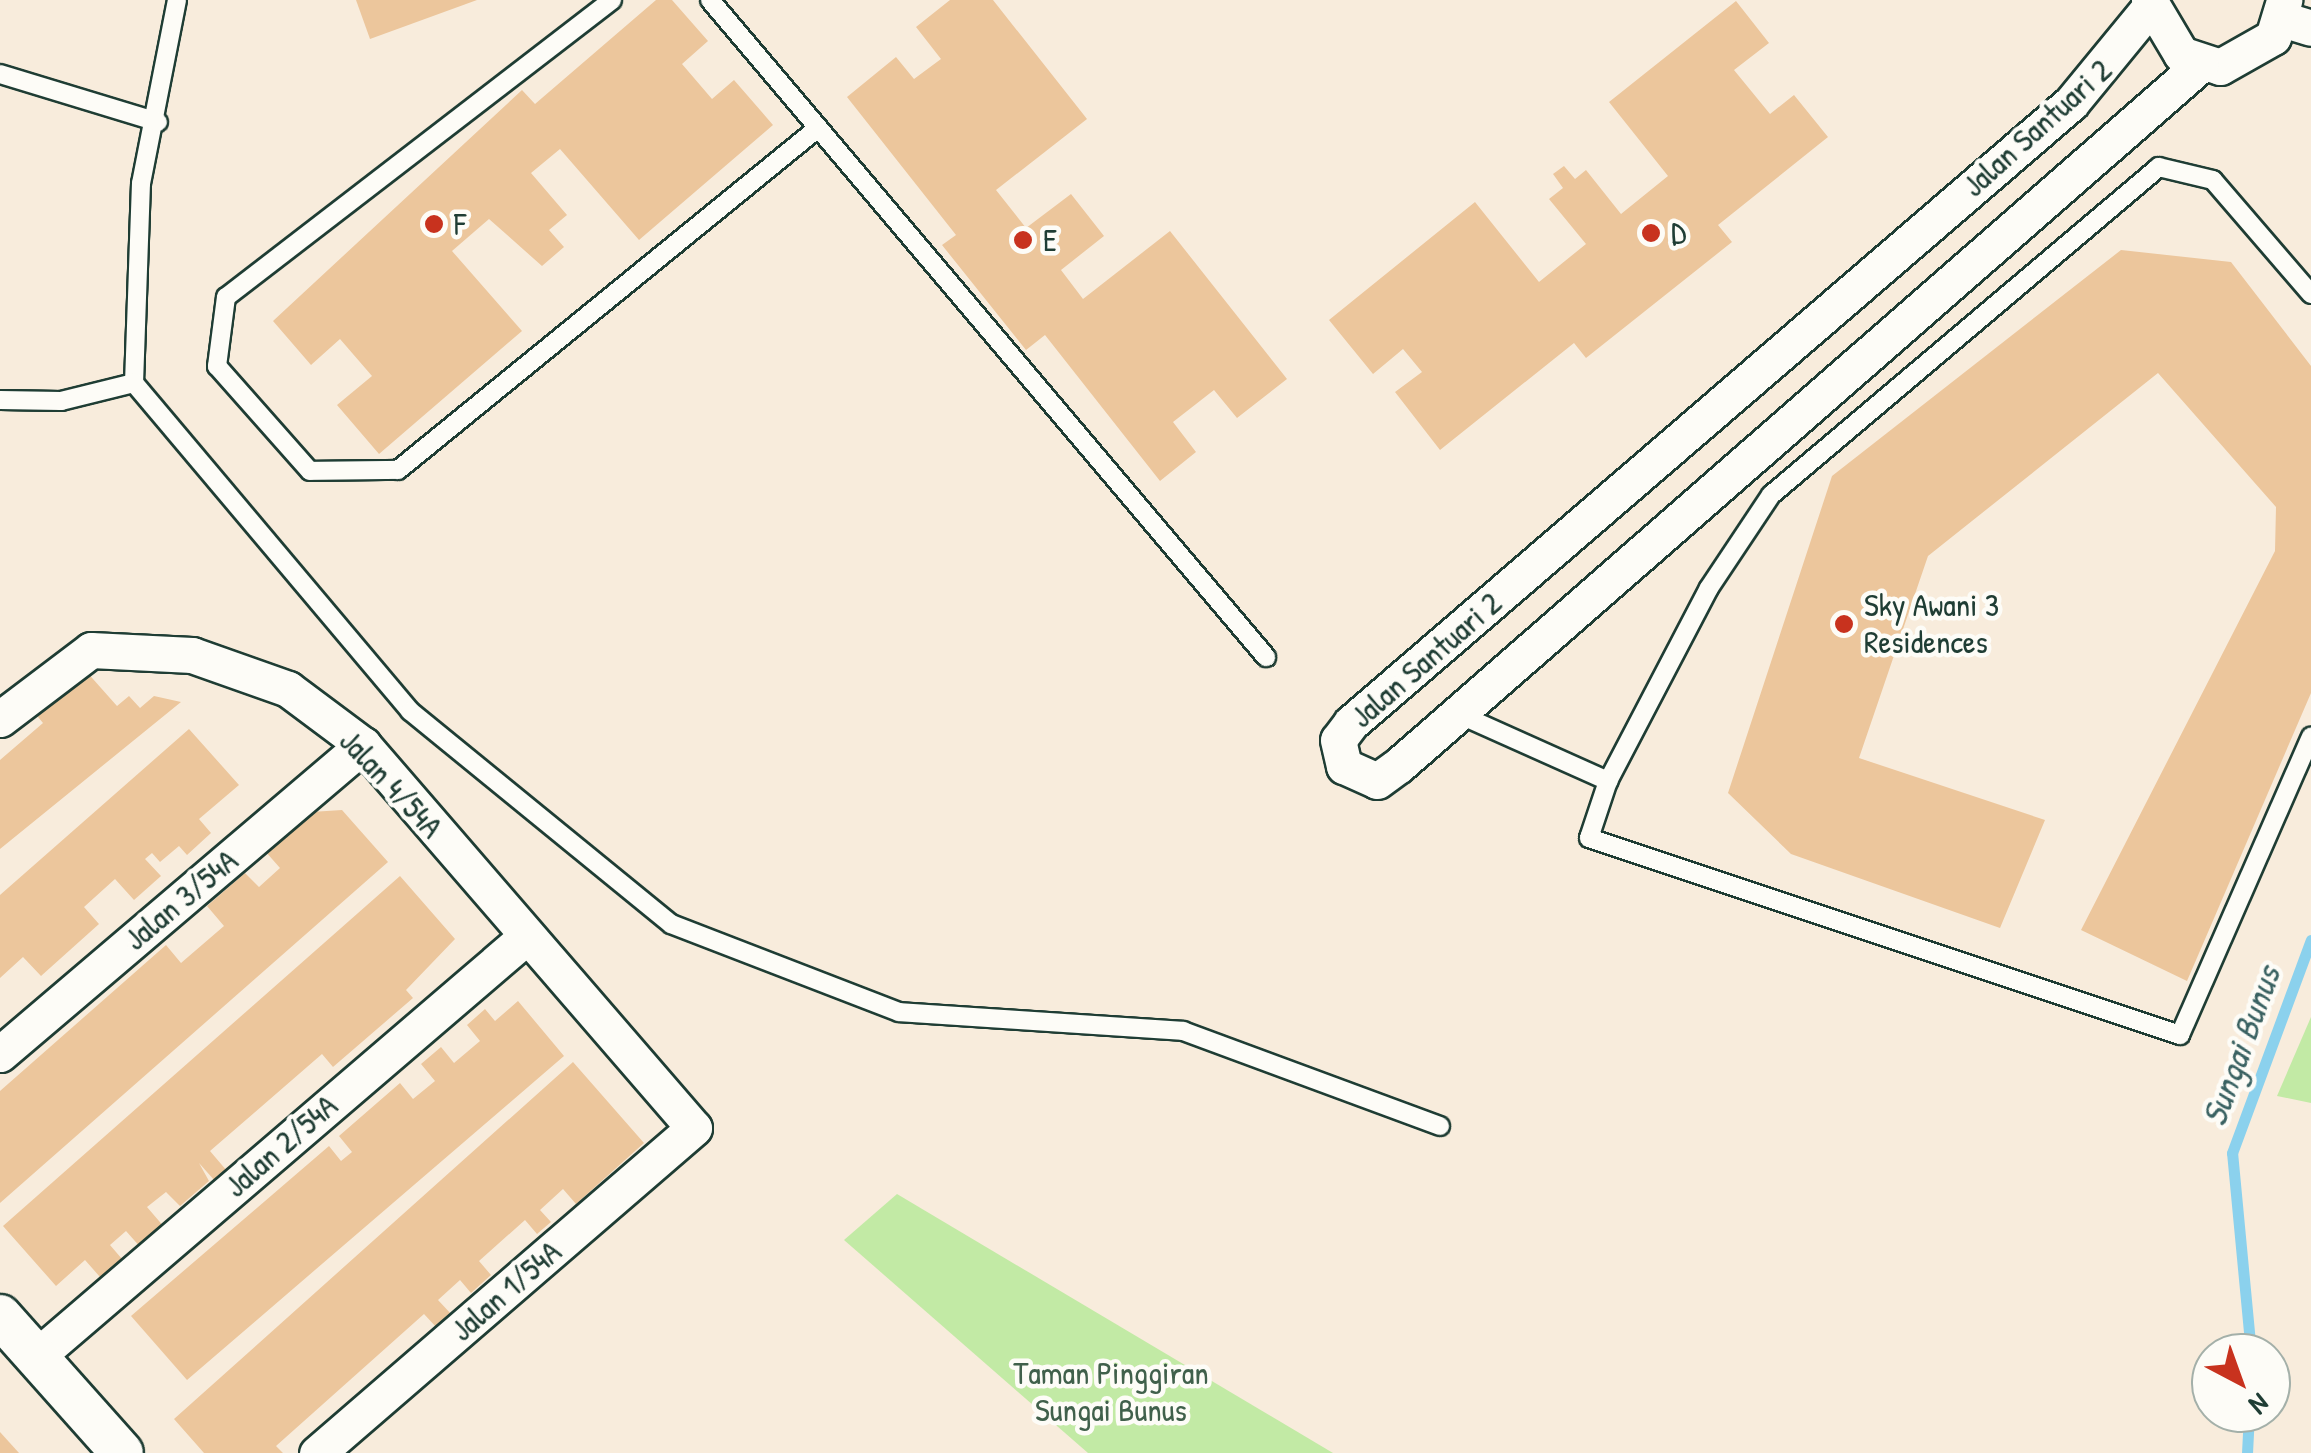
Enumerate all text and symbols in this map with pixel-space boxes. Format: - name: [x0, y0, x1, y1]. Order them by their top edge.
- street label: Jalan Santuari 2: [1955, 51, 2119, 205]
- place label: F: [454, 205, 466, 243]
- marker: F: [423, 213, 445, 235]
- place label: D: [1671, 214, 1686, 252]
- place label: E: [1043, 221, 1057, 259]
- marker: D: [1640, 222, 1662, 244]
- marker: E: [1012, 229, 1034, 251]
- street label: Jalan Santuari 2: [1343, 584, 1509, 736]
- place label: Sky Awani 3 Residences: [1864, 587, 1999, 662]
- marker: Sky Awani 3 Residences: [1833, 613, 1855, 635]
- street label: Jalan 4/54A: [331, 722, 451, 846]
- street label: Jalan 3/54A: [116, 841, 246, 959]
- water label: Sungai Bunus: [2193, 961, 2289, 1131]
- street label: Jalan 2/54A: [217, 1087, 345, 1205]
- street label: Jalan 1/54A: [443, 1233, 569, 1349]
- north arrow: [2191, 1333, 2291, 1433]
- park label: Taman Pinggiran Sungai Bunus: [1013, 1355, 1209, 1430]
- text: N: [2241, 1385, 2277, 1423]

